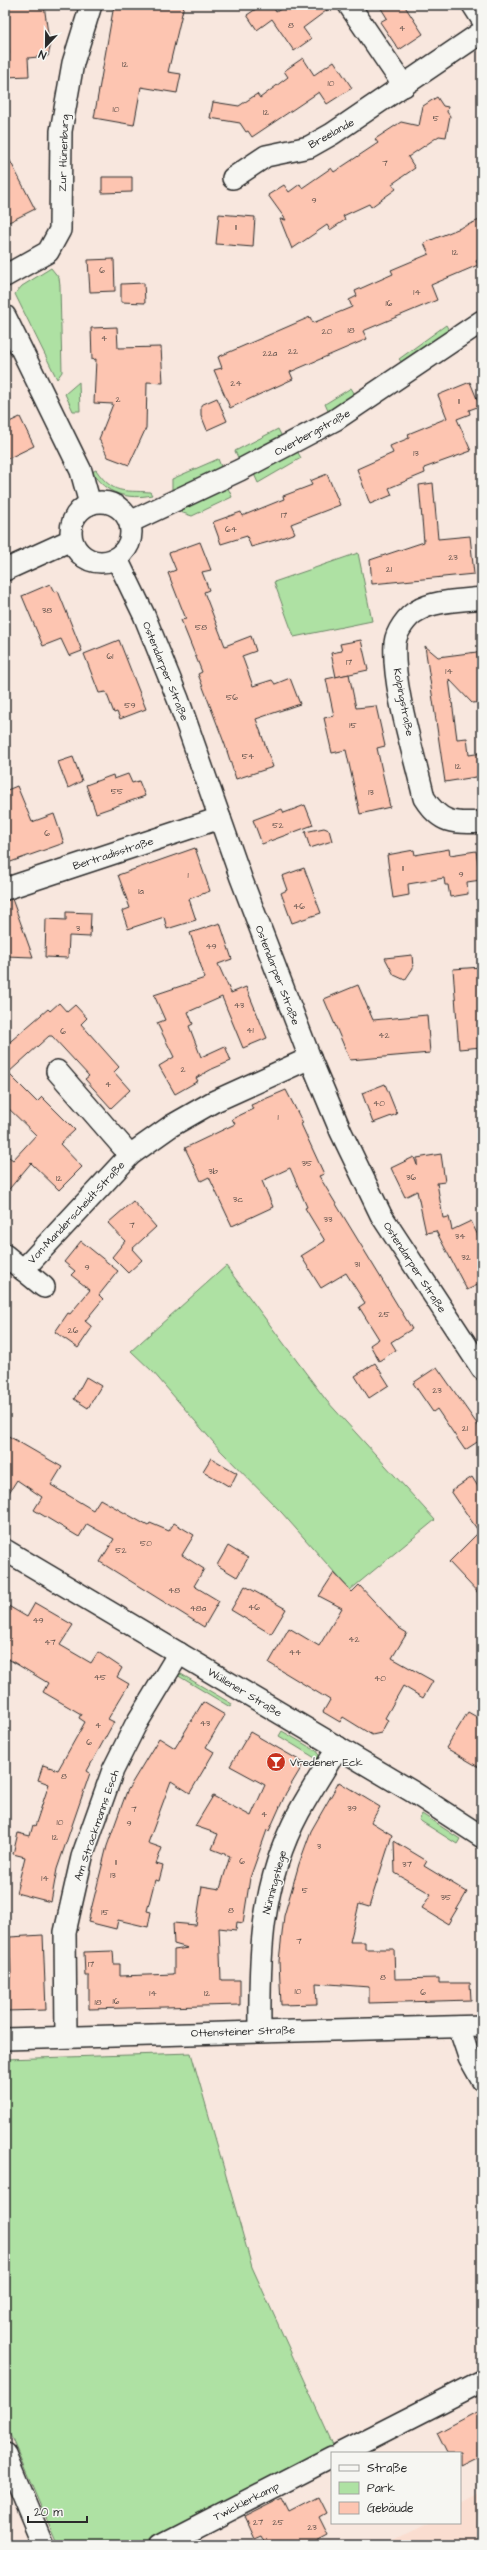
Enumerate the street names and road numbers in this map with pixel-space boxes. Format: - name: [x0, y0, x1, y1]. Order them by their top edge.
- street label: Zur Hünenburg: [55, 114, 73, 192]
- street label: Breelande: [306, 115, 357, 152]
- street label: Overbergstraße: [272, 405, 353, 460]
- street label: Ostendarper Straße: [139, 619, 192, 723]
- street label: Kolpingstraße: [389, 667, 417, 738]
- street label: Bertradisstraße: [71, 833, 156, 874]
- street label: Ostendarper Straße: [252, 923, 303, 1027]
- street label: Von-Manderscheidt-Straße: [25, 1158, 128, 1267]
- street label: Ostendarper Straße: [380, 1219, 450, 1316]
- street label: Wüllener Straße: [205, 1664, 285, 1721]
- street label: Am Strackmanns Esch: [70, 1767, 123, 1883]
- street label: Nünningstiege: [259, 1848, 291, 1916]
- street label: Ottensteiner Straße: [191, 2022, 295, 2041]
- street label: Twicklerkamp: [211, 2478, 282, 2524]

